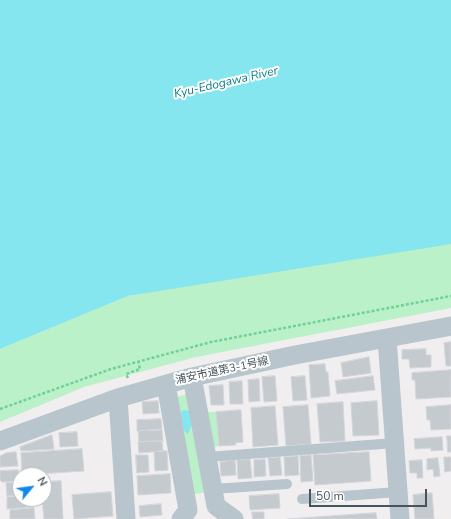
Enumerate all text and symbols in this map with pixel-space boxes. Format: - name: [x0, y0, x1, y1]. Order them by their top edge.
- water label: Kyu-Edogawa River: [173, 64, 279, 102]
- street label: 浦安市道第3-1号線: [174, 355, 270, 387]
- north arrow: [12, 467, 52, 507]
- text: N: [33, 474, 51, 489]
- scale bar: [311, 481, 429, 507]
- text: 50 m: [316, 488, 344, 504]

